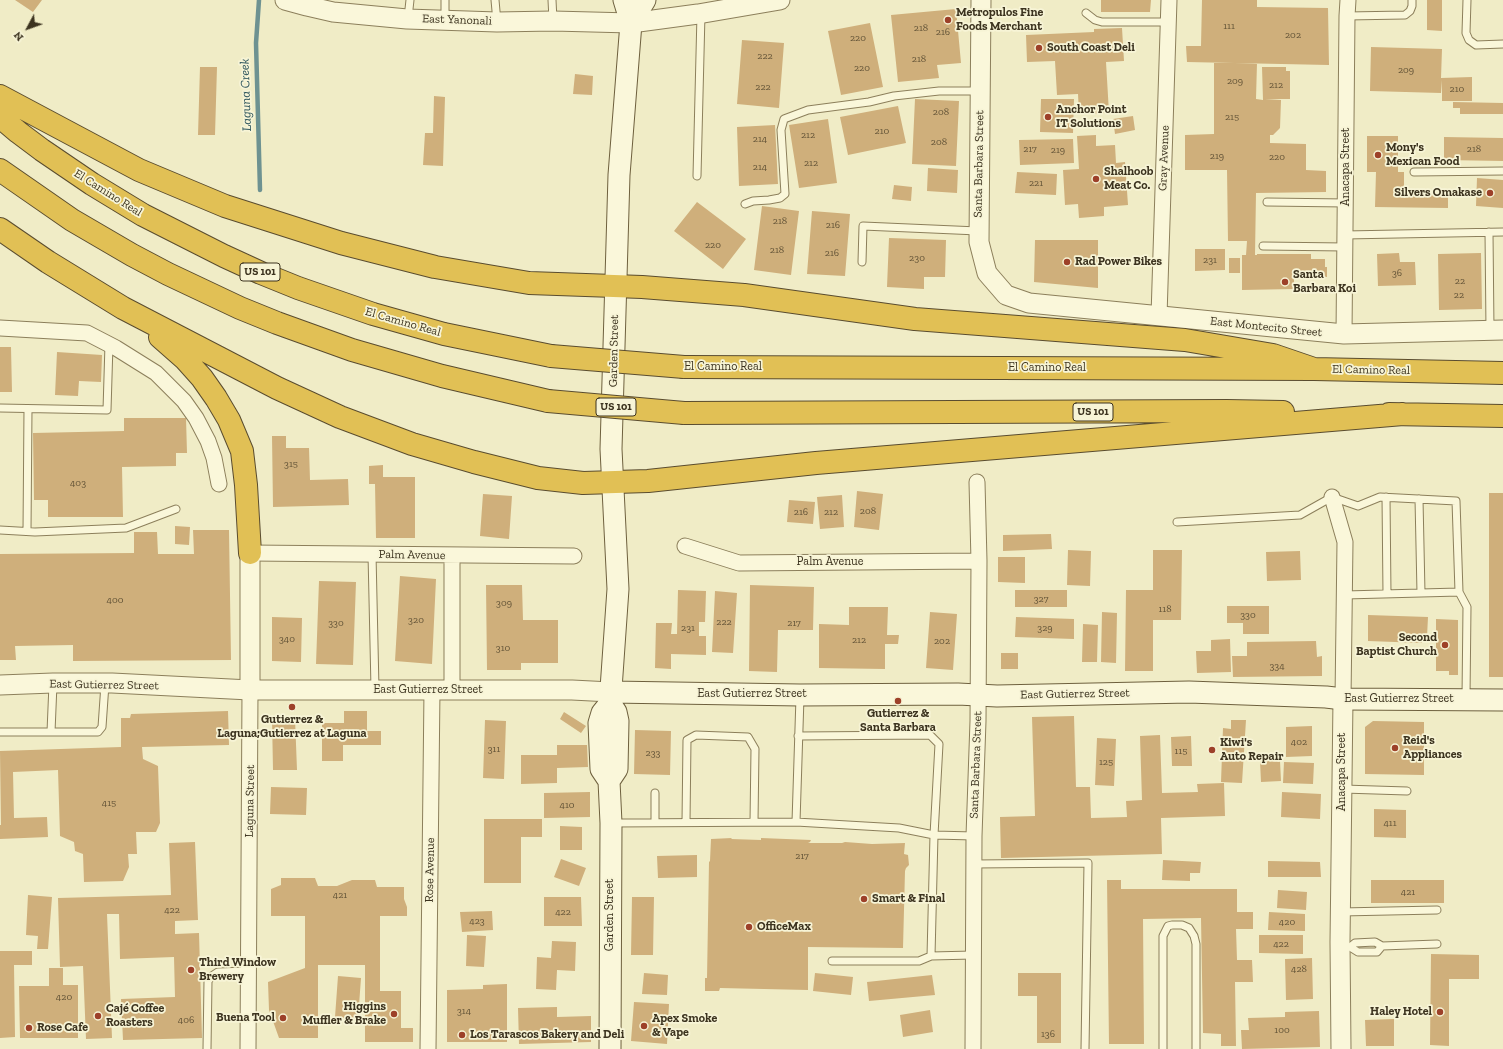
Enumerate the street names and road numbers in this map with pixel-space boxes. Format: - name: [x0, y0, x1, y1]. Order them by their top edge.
- street label: East Yanonali: [422, 12, 492, 28]
- street label: Santa Barbara Street: [971, 110, 987, 218]
- street label: Gray Avenue: [1156, 125, 1172, 191]
- street label: Anacapa Street: [1339, 128, 1353, 206]
- street label: El Camino Real: [71, 166, 145, 220]
- road number: US 101: [240, 263, 280, 281]
- street label: El Camino Real: [364, 304, 442, 340]
- street label: East Montecito Street: [1209, 314, 1323, 340]
- street label: Garden Street: [606, 315, 622, 387]
- street label: El Camino Real: [684, 360, 762, 374]
- street label: El Camino Real: [1008, 361, 1086, 375]
- street label: El Camino Real: [1332, 362, 1410, 378]
- road number: US 101: [596, 398, 636, 416]
- road number: US 101: [1073, 403, 1113, 421]
- street label: Palm Avenue: [378, 547, 446, 563]
- street label: Palm Avenue: [797, 555, 863, 569]
- street label: East Gutierrez Street: [49, 677, 159, 693]
- street label: East Gutierrez Street: [373, 683, 483, 697]
- street label: East Gutierrez Street: [1020, 686, 1130, 702]
- street label: East Gutierrez Street: [697, 687, 807, 701]
- street label: East Gutierrez Street: [1344, 692, 1454, 706]
- street label: Santa Barbara Street: [967, 711, 985, 819]
- street label: Anacapa Street: [1335, 733, 1349, 811]
- street label: Laguna Street: [242, 765, 258, 837]
- street label: Rose Avenue: [422, 837, 438, 903]
- street label: Garden Street: [603, 879, 617, 951]

